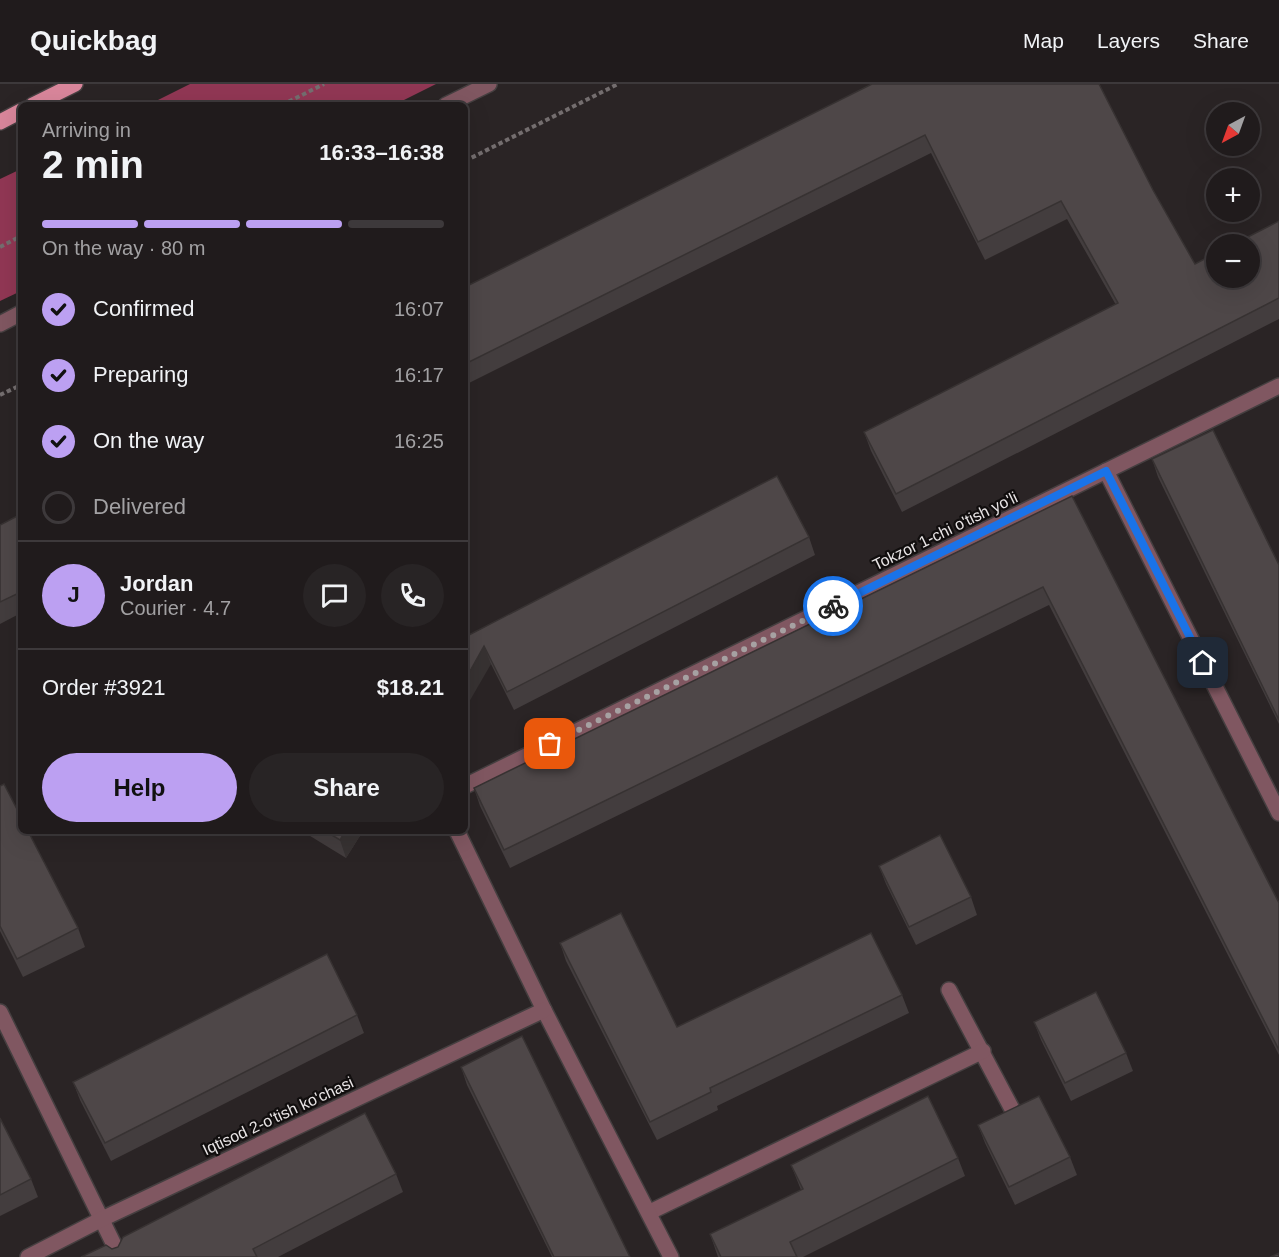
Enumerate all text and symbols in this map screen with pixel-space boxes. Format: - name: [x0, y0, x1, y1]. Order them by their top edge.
- text: Quickbag: [30, 25, 158, 56]
- text: Map: [1023, 29, 1064, 52]
- text: Layers: [1097, 29, 1160, 52]
- text: Share: [1193, 29, 1249, 52]
- north arrow: [1206, 102, 1260, 156]
- map controls: [1206, 102, 1260, 288]
- text: Arriving in: [42, 119, 131, 141]
- text: 16:33–16:38: [319, 140, 444, 165]
- text: 2 min: [42, 143, 144, 186]
- button: +: [1206, 168, 1260, 222]
- button: −: [1206, 234, 1260, 288]
- text: On the way · 80 m: [42, 237, 205, 259]
- icon: check: [42, 293, 75, 326]
- text: Confirmed: [93, 296, 194, 321]
- text: 16:07: [394, 298, 444, 320]
- icon: check: [42, 359, 75, 392]
- text: Preparing: [93, 362, 188, 387]
- text: 16:17: [394, 364, 444, 386]
- icon: check: [42, 425, 75, 458]
- text: On the way: [93, 428, 204, 453]
- text: 16:25: [394, 430, 444, 452]
- street label: Tokzor 1-chi o'tish yo'li: [870, 488, 1020, 574]
- text: Delivered: [93, 494, 186, 519]
- button: chat: [303, 564, 366, 627]
- button: phone: [381, 564, 444, 627]
- text: Jordan: [120, 571, 193, 596]
- courier: [803, 576, 863, 636]
- text: J: [67, 582, 80, 607]
- icon: bike: [817, 590, 850, 623]
- text: Courier · 4.7: [120, 597, 231, 619]
- pin: [1177, 637, 1228, 688]
- icon: home: [1186, 646, 1219, 679]
- text: Order #3921: [42, 675, 166, 700]
- text: $18.21: [377, 675, 444, 700]
- pin: [524, 718, 575, 769]
- icon: bag: [533, 727, 566, 760]
- button: Help: [42, 753, 237, 822]
- button: Share: [249, 753, 444, 822]
- street label: Iqtisod 2-o'tish ko'chasi: [200, 1074, 356, 1158]

